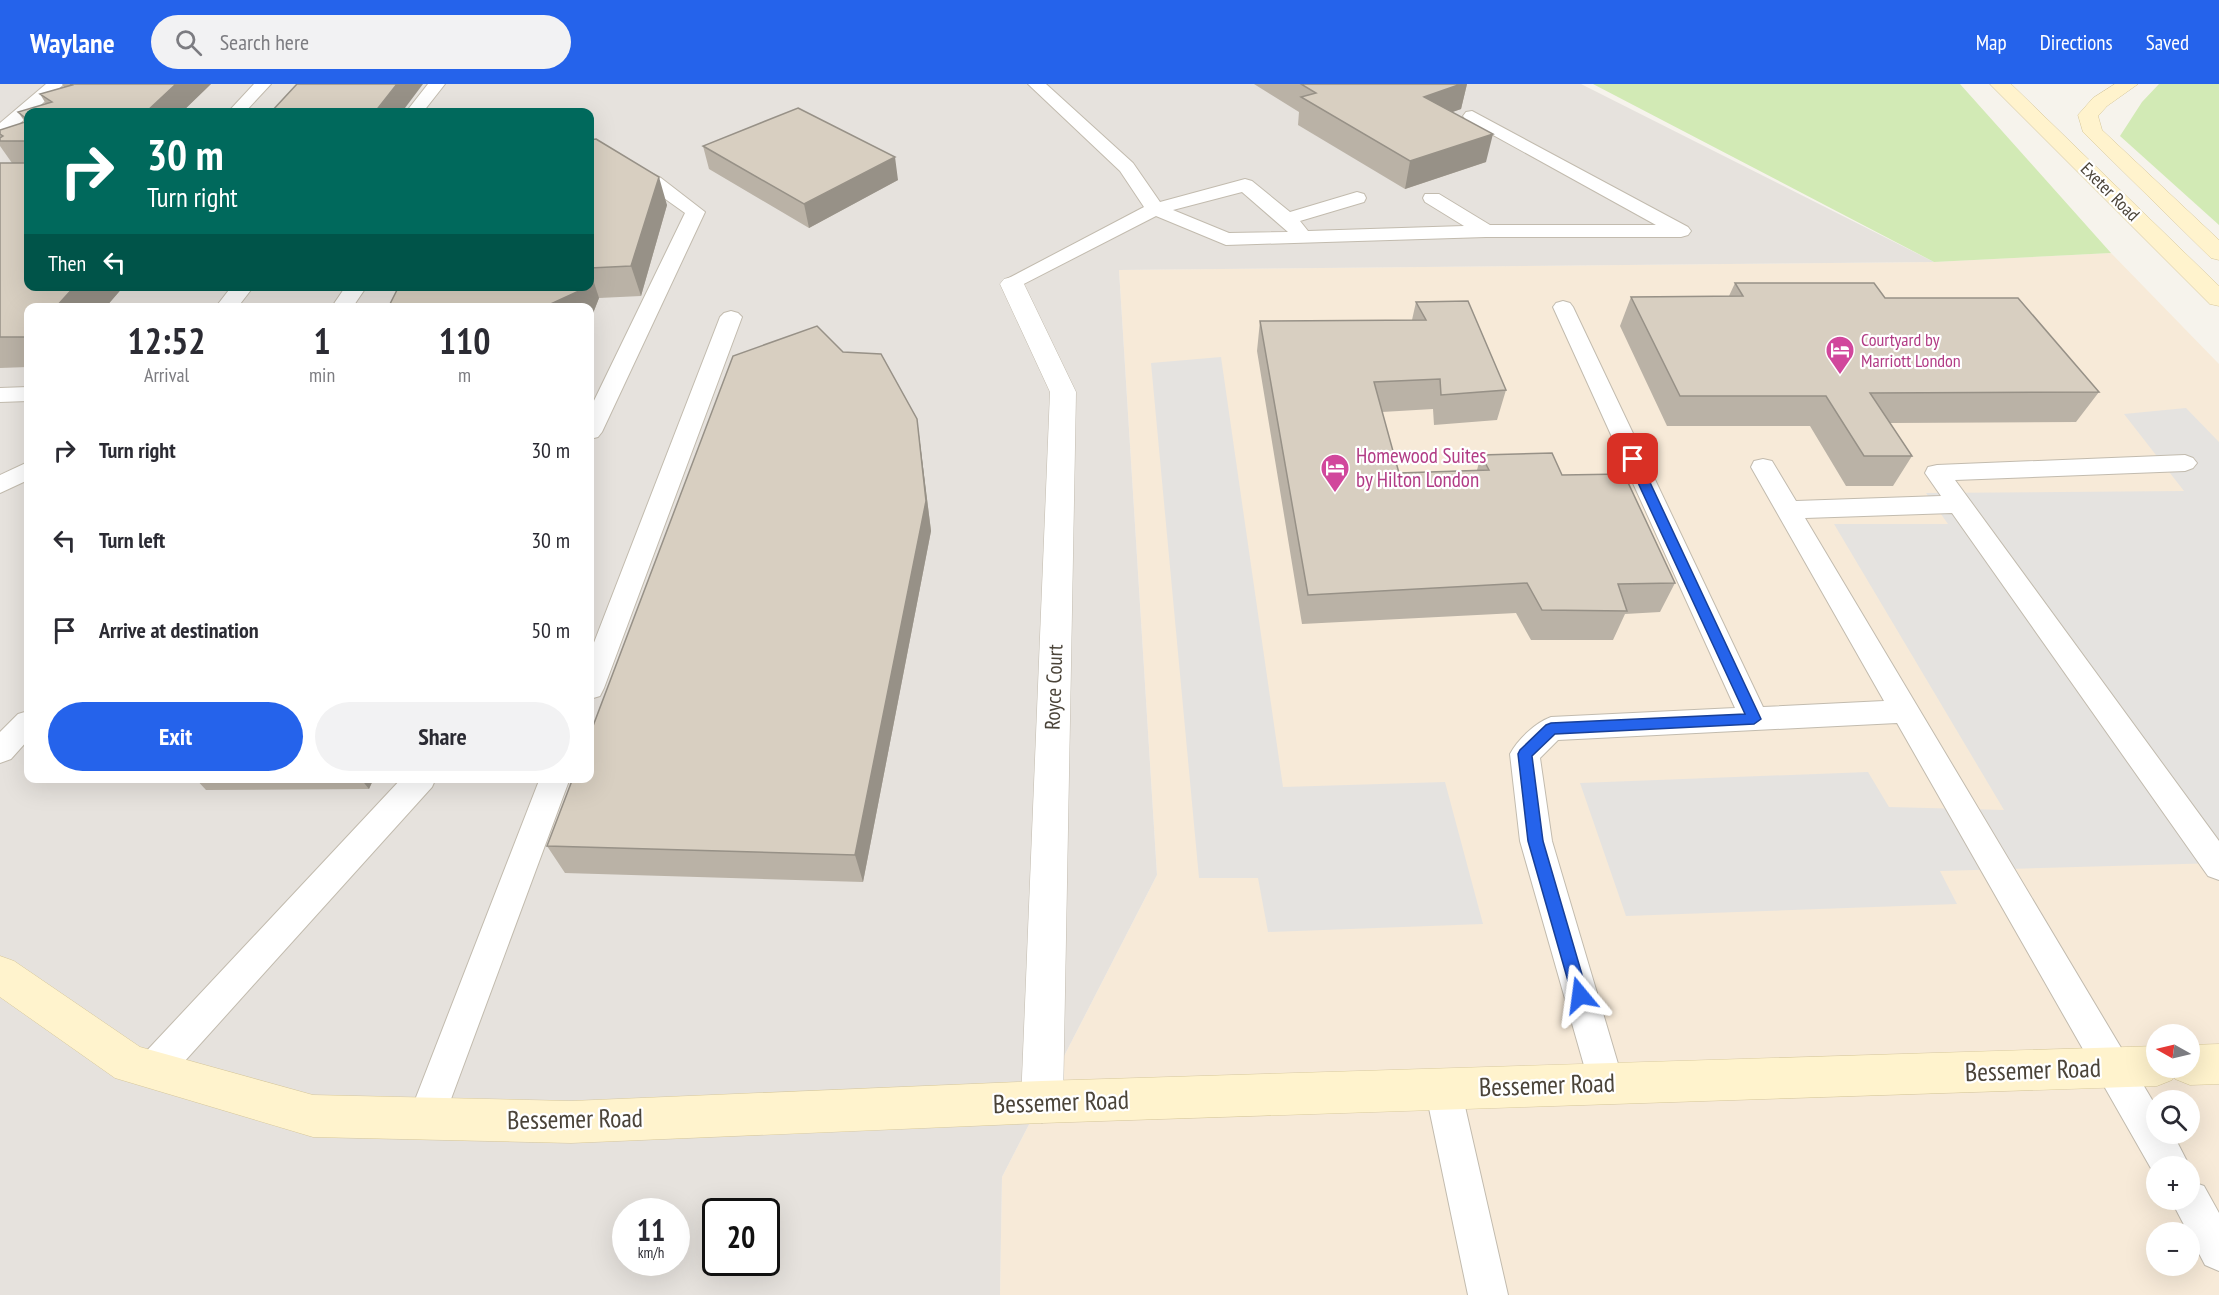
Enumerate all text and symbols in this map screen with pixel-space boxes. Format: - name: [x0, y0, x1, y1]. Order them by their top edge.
- search box: [151, 15, 571, 69]
- text: Waylane: [30, 24, 115, 61]
- icon: search: [172, 26, 205, 59]
- text: Search here: [220, 28, 309, 56]
- text: Map: [1976, 29, 2007, 56]
- text: Directions: [2040, 29, 2113, 56]
- text: Saved: [2146, 29, 2189, 56]
- text: 30 m: [147, 127, 224, 182]
- icon: right: [48, 132, 126, 210]
- street label: Exeter Road: [2076, 157, 2145, 226]
- text: Turn right: [147, 180, 238, 214]
- icon: left: [98, 246, 131, 279]
- text: Then: [48, 249, 86, 277]
- text: 12:52: [128, 317, 205, 364]
- text: 1: [313, 317, 331, 364]
- text: 110: [439, 317, 490, 364]
- place label: Courtyard by Marriott London: [1861, 328, 1961, 372]
- hotel icon: Courtyard by Marriott London: [1824, 334, 1856, 376]
- text: Arrival: [144, 362, 189, 388]
- text: min: [309, 362, 335, 388]
- text: m: [458, 362, 471, 388]
- pin: [1607, 433, 1658, 484]
- icon: right: [48, 434, 81, 467]
- text: Turn right: [99, 436, 176, 464]
- text: 30 m: [531, 436, 570, 464]
- place label: Homewood Suites by Hilton London: [1356, 442, 1486, 493]
- icon: arrive: [1616, 442, 1649, 475]
- hotel icon: Homewood Suites by Hilton London: [1319, 452, 1351, 494]
- icon: left: [48, 524, 81, 557]
- text: Turn left: [99, 526, 165, 554]
- text: 30 m: [531, 526, 570, 554]
- icon: arrive: [48, 614, 81, 647]
- text: Arrive at destination: [99, 616, 259, 644]
- text: 50 m: [531, 616, 570, 644]
- street label: Royce Court: [1039, 644, 1068, 730]
- button: Exit: [48, 702, 303, 771]
- button: Share: [315, 702, 570, 771]
- position arrow: [1548, 963, 1612, 1027]
- north arrow: [2146, 1024, 2200, 1078]
- map controls: [2146, 1024, 2200, 1276]
- street label: Bessemer Road: [1964, 1051, 2102, 1088]
- street label: Bessemer Road: [1478, 1066, 1616, 1103]
- street label: Bessemer Road: [992, 1083, 1130, 1120]
- button: search: [2146, 1090, 2200, 1144]
- street label: Bessemer Road: [507, 1101, 643, 1136]
- button: +: [2146, 1156, 2200, 1210]
- speed limit sign: 20: [702, 1198, 780, 1276]
- text: 11: [637, 1210, 665, 1249]
- button: −: [2146, 1222, 2200, 1276]
- text: km/h: [638, 1243, 664, 1262]

